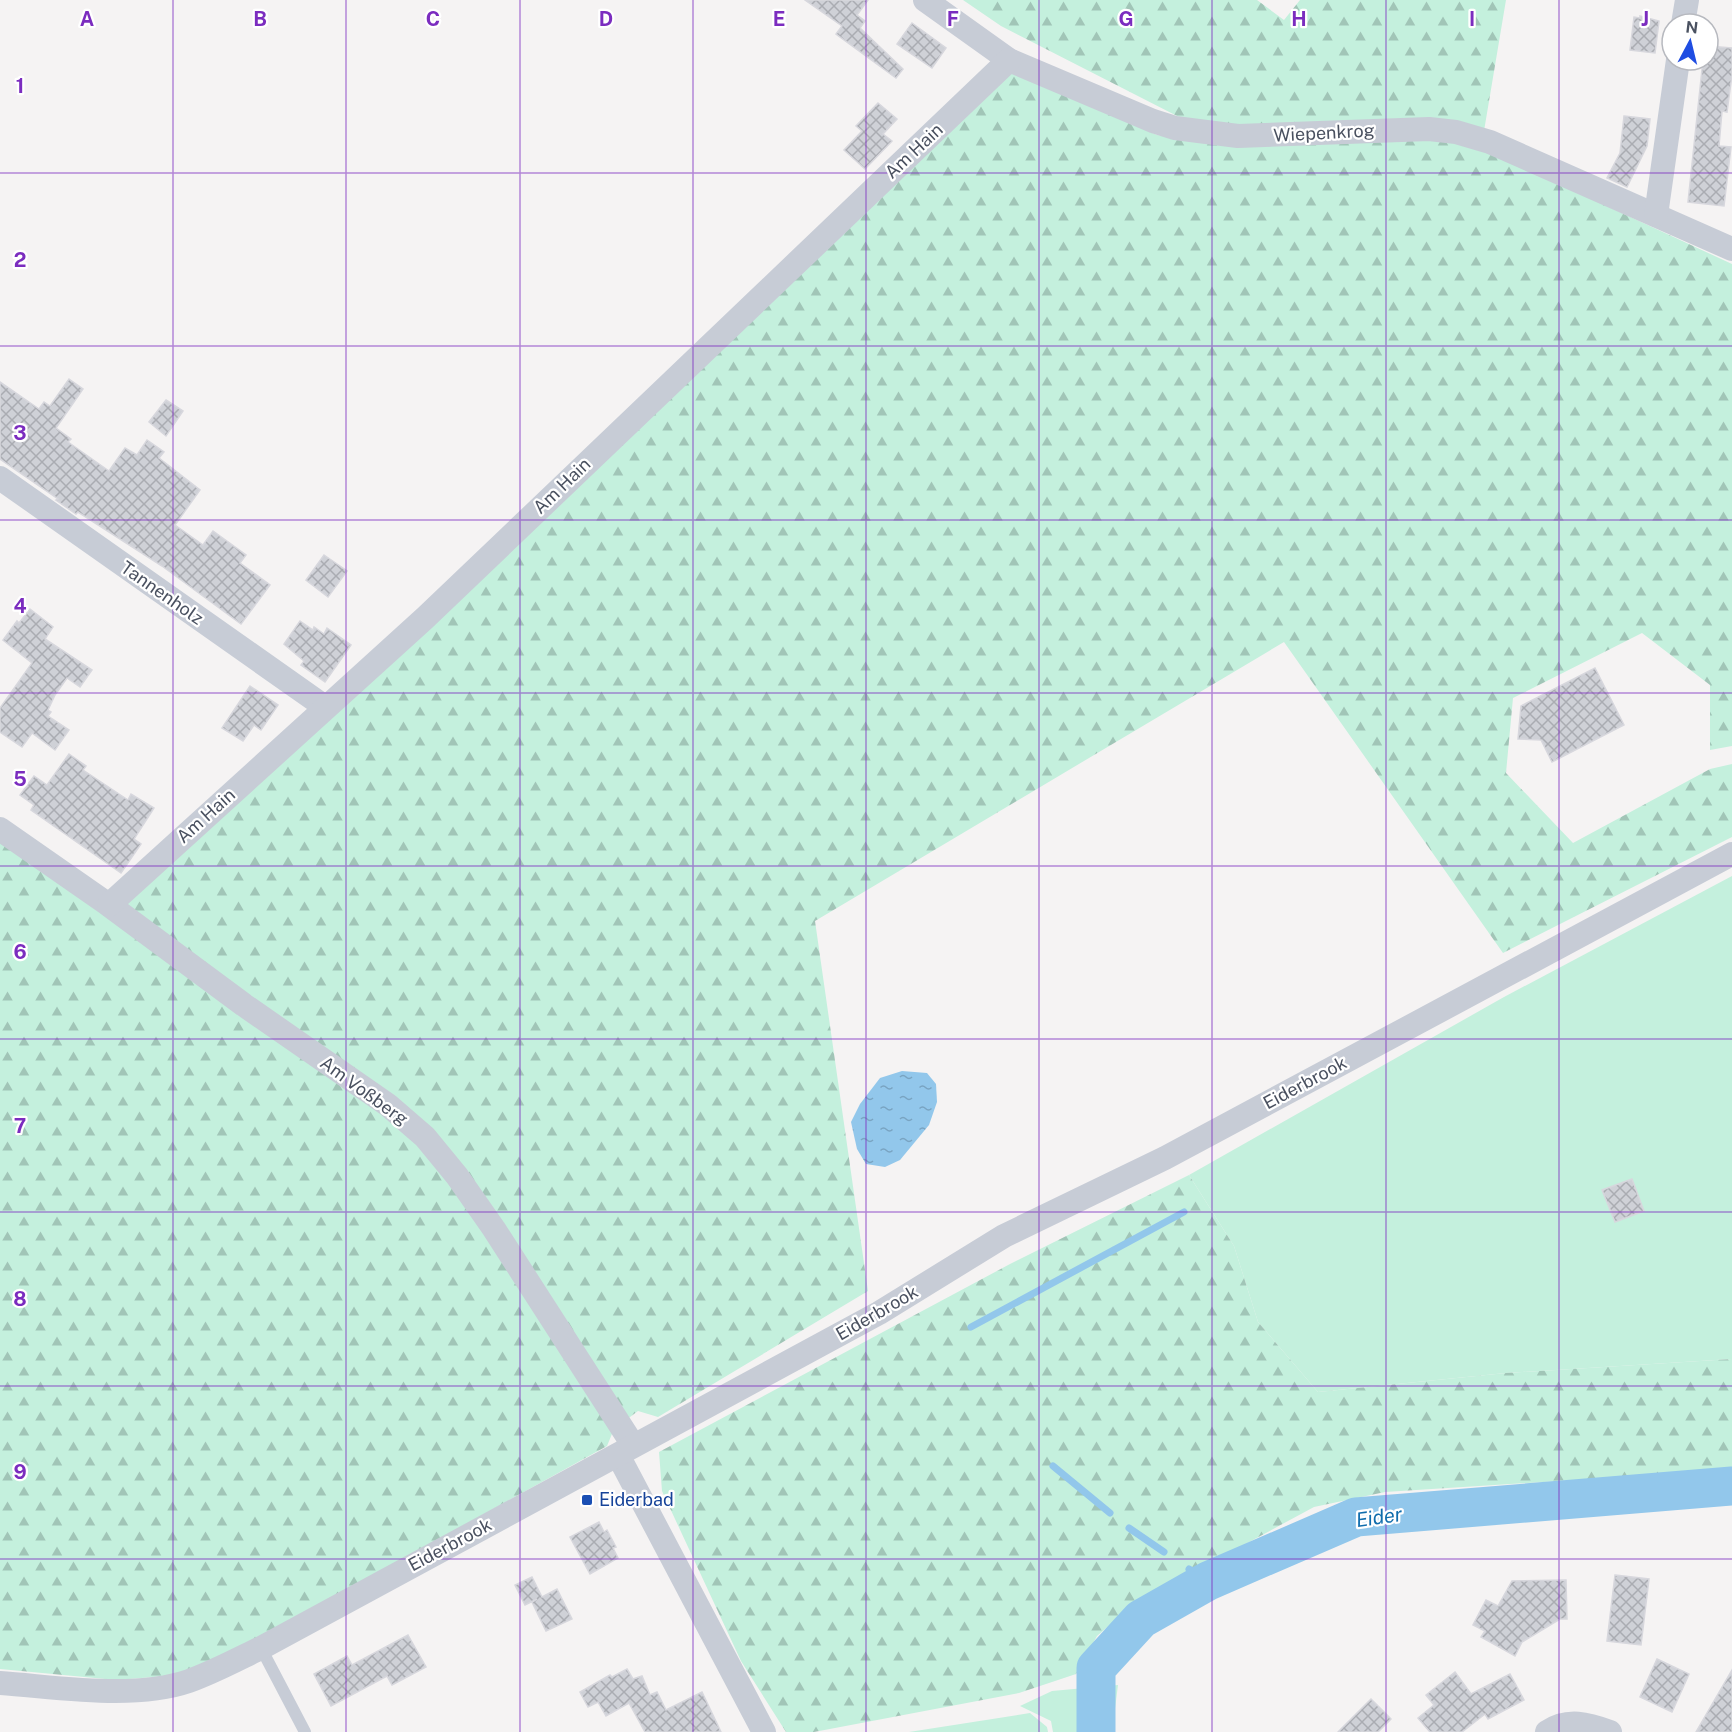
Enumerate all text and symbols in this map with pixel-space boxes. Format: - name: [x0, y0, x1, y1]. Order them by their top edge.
- text: A: [80, 7, 94, 31]
- text: B: [253, 7, 267, 31]
- text: C: [426, 7, 440, 31]
- text: D: [599, 7, 613, 31]
- text: E: [773, 7, 785, 31]
- text: F: [947, 7, 959, 31]
- text: G: [1118, 7, 1134, 31]
- text: H: [1291, 7, 1307, 31]
- text: I: [1469, 7, 1475, 31]
- text: J: [1641, 7, 1649, 31]
- north arrow: [1660, 12, 1720, 72]
- text: N: [1684, 17, 1699, 38]
- text: 1: [16, 74, 24, 98]
- street label: Am Hain: [880, 119, 947, 183]
- street label: Wiepenkrog: [1273, 119, 1375, 146]
- text: 2: [14, 248, 26, 272]
- text: 3: [13, 421, 27, 445]
- street label: Am Hain: [529, 453, 595, 518]
- street label: Tannenholz: [117, 557, 208, 629]
- text: 4: [13, 594, 27, 618]
- text: 5: [13, 767, 27, 791]
- street label: Am Hain: [172, 784, 239, 847]
- text: 6: [13, 940, 27, 964]
- street label: Am Voßberg: [316, 1052, 412, 1129]
- street label: Eiderbrook: [1259, 1052, 1350, 1113]
- text: 7: [14, 1114, 26, 1138]
- street label: Eiderbrook: [832, 1281, 922, 1345]
- text: 8: [13, 1287, 27, 1311]
- text: 9: [13, 1460, 27, 1484]
- place label: Eiderbad: [599, 1489, 674, 1510]
- marker: Eiderbad: [580, 1493, 594, 1507]
- water label: Eider: [1354, 1502, 1404, 1532]
- street label: Eiderbrook: [404, 1514, 495, 1575]

